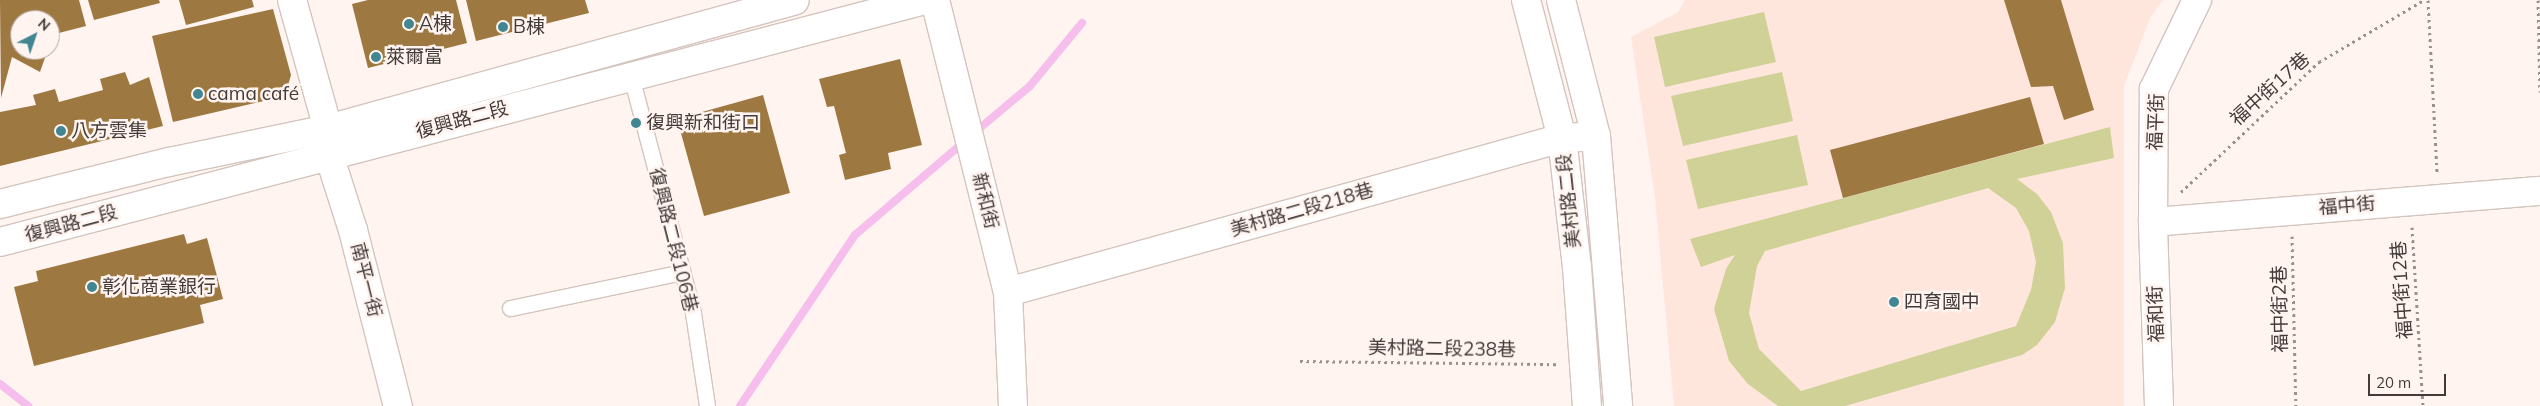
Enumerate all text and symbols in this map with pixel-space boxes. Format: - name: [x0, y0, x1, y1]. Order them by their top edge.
- north arrow: [10, 10, 60, 60]
- place label: A棟: [419, 13, 452, 35]
- text: N: [34, 14, 54, 35]
- place label: B棟: [513, 16, 545, 38]
- marker: A棟: [403, 18, 415, 30]
- marker: B棟: [497, 21, 509, 33]
- place label: 萊爾富: [386, 46, 443, 68]
- street label: 福中街17巷: [2226, 47, 2314, 131]
- marker: 萊爾富: [370, 51, 382, 63]
- place label: cama café: [208, 83, 299, 105]
- marker: cama café: [192, 88, 204, 100]
- street label: 福平街: [2144, 93, 2168, 151]
- street label: 復興路二段: [413, 97, 511, 143]
- place label: 復興新和街口: [646, 112, 760, 134]
- marker: 復興新和街口: [630, 117, 642, 129]
- place label: 八方雲集: [71, 120, 147, 142]
- marker: 八方雲集: [55, 125, 67, 137]
- street label: 美村路二段: [1553, 153, 1585, 249]
- street label: 復興路二段106巷: [644, 165, 702, 315]
- street label: 新和街: [967, 171, 1003, 231]
- street label: 美村路二段218巷: [1228, 179, 1376, 241]
- street label: 福中街: [2318, 192, 2376, 220]
- street label: 復興路二段: [22, 201, 120, 247]
- street label: 南平一街: [346, 240, 386, 320]
- street label: 福中街12巷: [2387, 240, 2417, 340]
- street label: 福中街2巷: [2268, 265, 2292, 353]
- place label: 彰化商業銀行: [102, 276, 216, 298]
- marker: 彰化商業銀行: [86, 281, 98, 293]
- street label: 福和街: [2144, 285, 2168, 343]
- place label: 四育國中: [1904, 291, 1980, 313]
- marker: 四育國中: [1888, 296, 1900, 308]
- street label: 美村路二段238巷: [1368, 336, 1516, 362]
- scale bar: [2370, 364, 2448, 396]
- text: 20 m: [2376, 373, 2411, 392]

